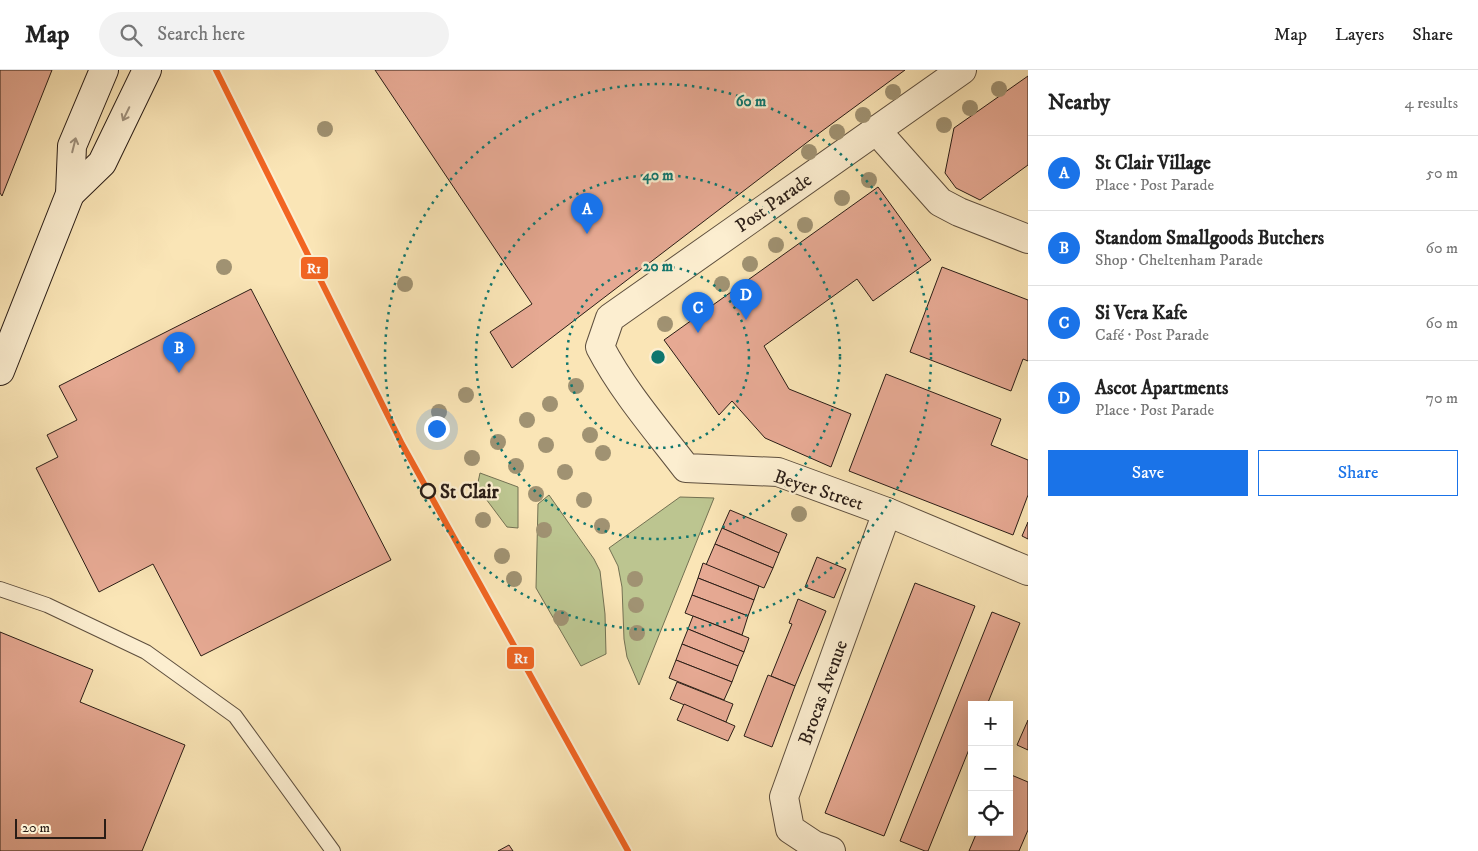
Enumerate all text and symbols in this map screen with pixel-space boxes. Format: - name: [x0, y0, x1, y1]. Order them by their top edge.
- search box: [99, 12, 449, 57]
- text: Map: [25, 20, 69, 50]
- icon: search: [117, 21, 145, 49]
- text: Search here: [157, 23, 245, 46]
- text: Map: [1274, 24, 1307, 46]
- text: Layers: [1335, 24, 1384, 46]
- text: Share: [1412, 24, 1453, 46]
- text: Nearby: [1048, 90, 1110, 116]
- text: 60 m: [736, 92, 767, 111]
- text: 4 results: [1405, 93, 1458, 113]
- one-way arrow: [120, 106, 130, 121]
- one-way arrow: [70, 138, 79, 154]
- text: St Clair Village: [1095, 152, 1211, 175]
- text: A: [1059, 163, 1069, 183]
- text: 50 m: [1426, 163, 1458, 183]
- text: 40 m: [641, 166, 674, 185]
- street label: Post Parade: [731, 168, 817, 238]
- text: Place · Post Parade: [1095, 175, 1214, 195]
- pin: A: [571, 193, 603, 234]
- text: Standom Smallgoods Butchers: [1095, 227, 1324, 250]
- text: B: [1059, 238, 1069, 258]
- text: 60 m: [1426, 238, 1458, 258]
- text: Shop · Cheltenham Parade: [1095, 250, 1263, 270]
- line badge: R1: [300, 256, 329, 280]
- text: 20 m: [643, 257, 674, 276]
- text: R1: [307, 260, 321, 278]
- pin: D: [730, 279, 762, 320]
- pin: C: [682, 292, 714, 333]
- text: Si Vera Kafe: [1095, 302, 1187, 325]
- text: C: [1059, 313, 1069, 333]
- text: 60 m: [1426, 313, 1458, 333]
- text: Café · Post Parade: [1095, 325, 1209, 345]
- pin: B: [163, 332, 195, 373]
- centre of rings: [649, 348, 667, 366]
- text: Ascot Apartments: [1095, 377, 1228, 400]
- text: D: [1058, 388, 1070, 408]
- text: 70 m: [1426, 388, 1458, 408]
- text: Place · Post Parade: [1095, 400, 1214, 420]
- your location: [424, 416, 450, 442]
- button: Save: [1048, 450, 1248, 496]
- button: Share: [1258, 450, 1458, 496]
- street label: Beyer Street: [771, 465, 866, 516]
- place label: St Clair: [440, 481, 499, 504]
- marker: St Clair: [420, 483, 436, 499]
- street label: Brocas Avenue: [794, 637, 853, 748]
- line badge: R1: [506, 646, 535, 670]
- text: R1: [514, 650, 528, 668]
- map controls: [968, 701, 1013, 836]
- button: +: [968, 701, 1013, 746]
- button: −: [968, 746, 1013, 791]
- button: locate: [968, 791, 1013, 836]
- scale bar: [15, 816, 106, 839]
- text: 20 m: [22, 819, 50, 837]

